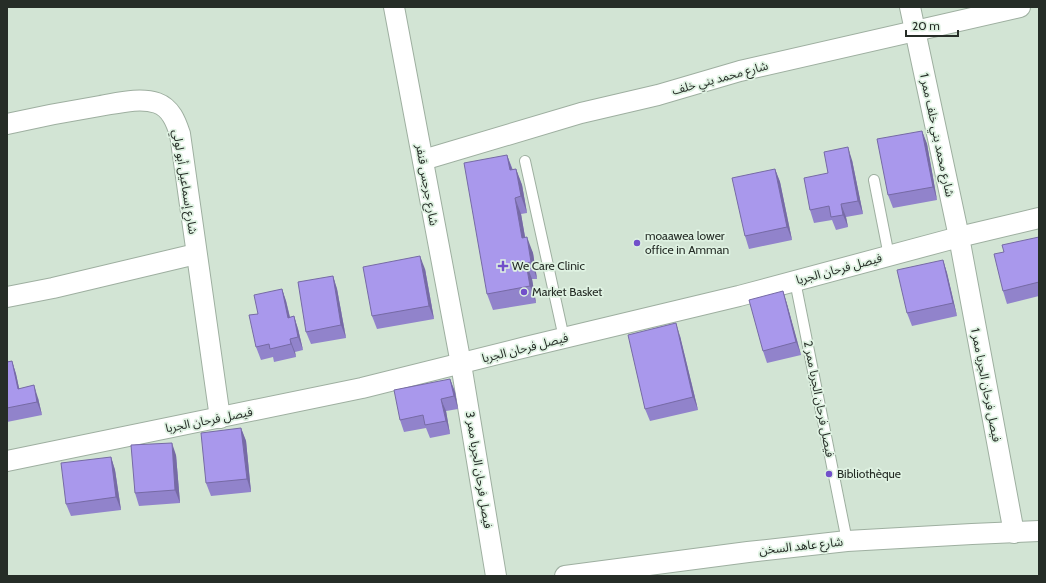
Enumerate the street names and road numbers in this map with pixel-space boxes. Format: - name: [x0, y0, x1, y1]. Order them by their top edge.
- street label: شارع محمد بني خلف: [670, 57, 770, 100]
- street label: شارع محمد بني خلف ممر 1: [914, 72, 958, 199]
- street label: شارع إسماعيل أبو لولي: [167, 128, 201, 236]
- street label: شارع جرجس قنفر: [411, 142, 442, 227]
- street label: فيصل فرحان الجربا: [794, 250, 884, 287]
- street label: فيصل فرحان الجربا ممر 1: [968, 327, 1005, 443]
- street label: فيصل فرحان الجربا: [480, 330, 570, 366]
- street label: فيصل فرحان الجربا ممر 2: [801, 339, 838, 458]
- street label: فيصل فرحان الجربا: [164, 404, 254, 435]
- street label: فيصل فرحان الجربا ممر 3: [463, 410, 496, 530]
- street label: شارع عاهد السخن: [758, 534, 844, 559]

